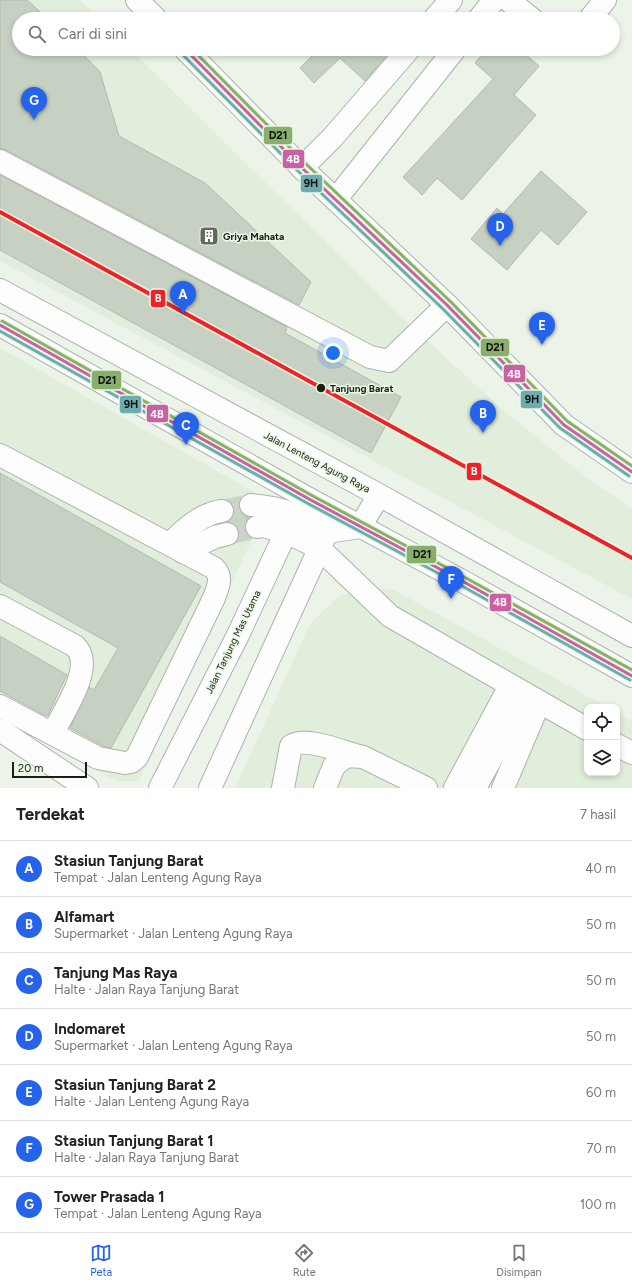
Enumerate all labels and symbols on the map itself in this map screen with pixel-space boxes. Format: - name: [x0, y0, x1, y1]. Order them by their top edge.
- pin: G: [21, 87, 47, 120]
- line badge: D21: [263, 126, 293, 145]
- text: D21: [269, 129, 287, 142]
- line badge: 4B: [282, 149, 305, 169]
- text: 4B: [286, 153, 300, 166]
- line badge: 9H: [300, 174, 323, 193]
- text: 9H: [304, 177, 318, 190]
- pin: D: [487, 213, 513, 246]
- building icon: Griya Mahata: [198, 225, 220, 247]
- place label: Griya Mahata: [223, 230, 284, 243]
- pin: A: [170, 281, 196, 314]
- line badge: B: [150, 289, 166, 308]
- text: B: [155, 292, 162, 305]
- pin: E: [529, 312, 555, 345]
- line badge: D21: [480, 338, 510, 357]
- text: D21: [486, 341, 504, 354]
- your location: [323, 343, 343, 363]
- line badge: 4B: [503, 364, 526, 383]
- text: 4B: [507, 368, 521, 381]
- line badge: D21: [91, 370, 122, 390]
- text: D21: [98, 374, 116, 387]
- marker: Tanjung Barat: [315, 382, 327, 394]
- place label: Tanjung Barat: [330, 382, 393, 395]
- line badge: 9H: [520, 390, 543, 409]
- text: 9H: [525, 393, 539, 406]
- line badge: 9H: [119, 395, 142, 414]
- text: 9H: [124, 398, 138, 411]
- pin: B: [470, 400, 496, 433]
- line badge: 4B: [146, 404, 169, 423]
- text: 4B: [150, 408, 164, 421]
- pin: C: [173, 412, 199, 445]
- street label: Jalan Lenteng Agung Raya: [262, 428, 372, 496]
- line badge: B: [466, 462, 482, 481]
- text: B: [471, 465, 478, 478]
- line badge: D21: [406, 545, 437, 564]
- text: D21: [413, 548, 431, 561]
- pin: F: [438, 566, 464, 599]
- street label: Jalan Tanjung Mas Utama: [202, 588, 264, 696]
- line badge: 4B: [489, 593, 512, 612]
- text: 4B: [493, 596, 507, 609]
- scale bar: [12, 760, 87, 779]

